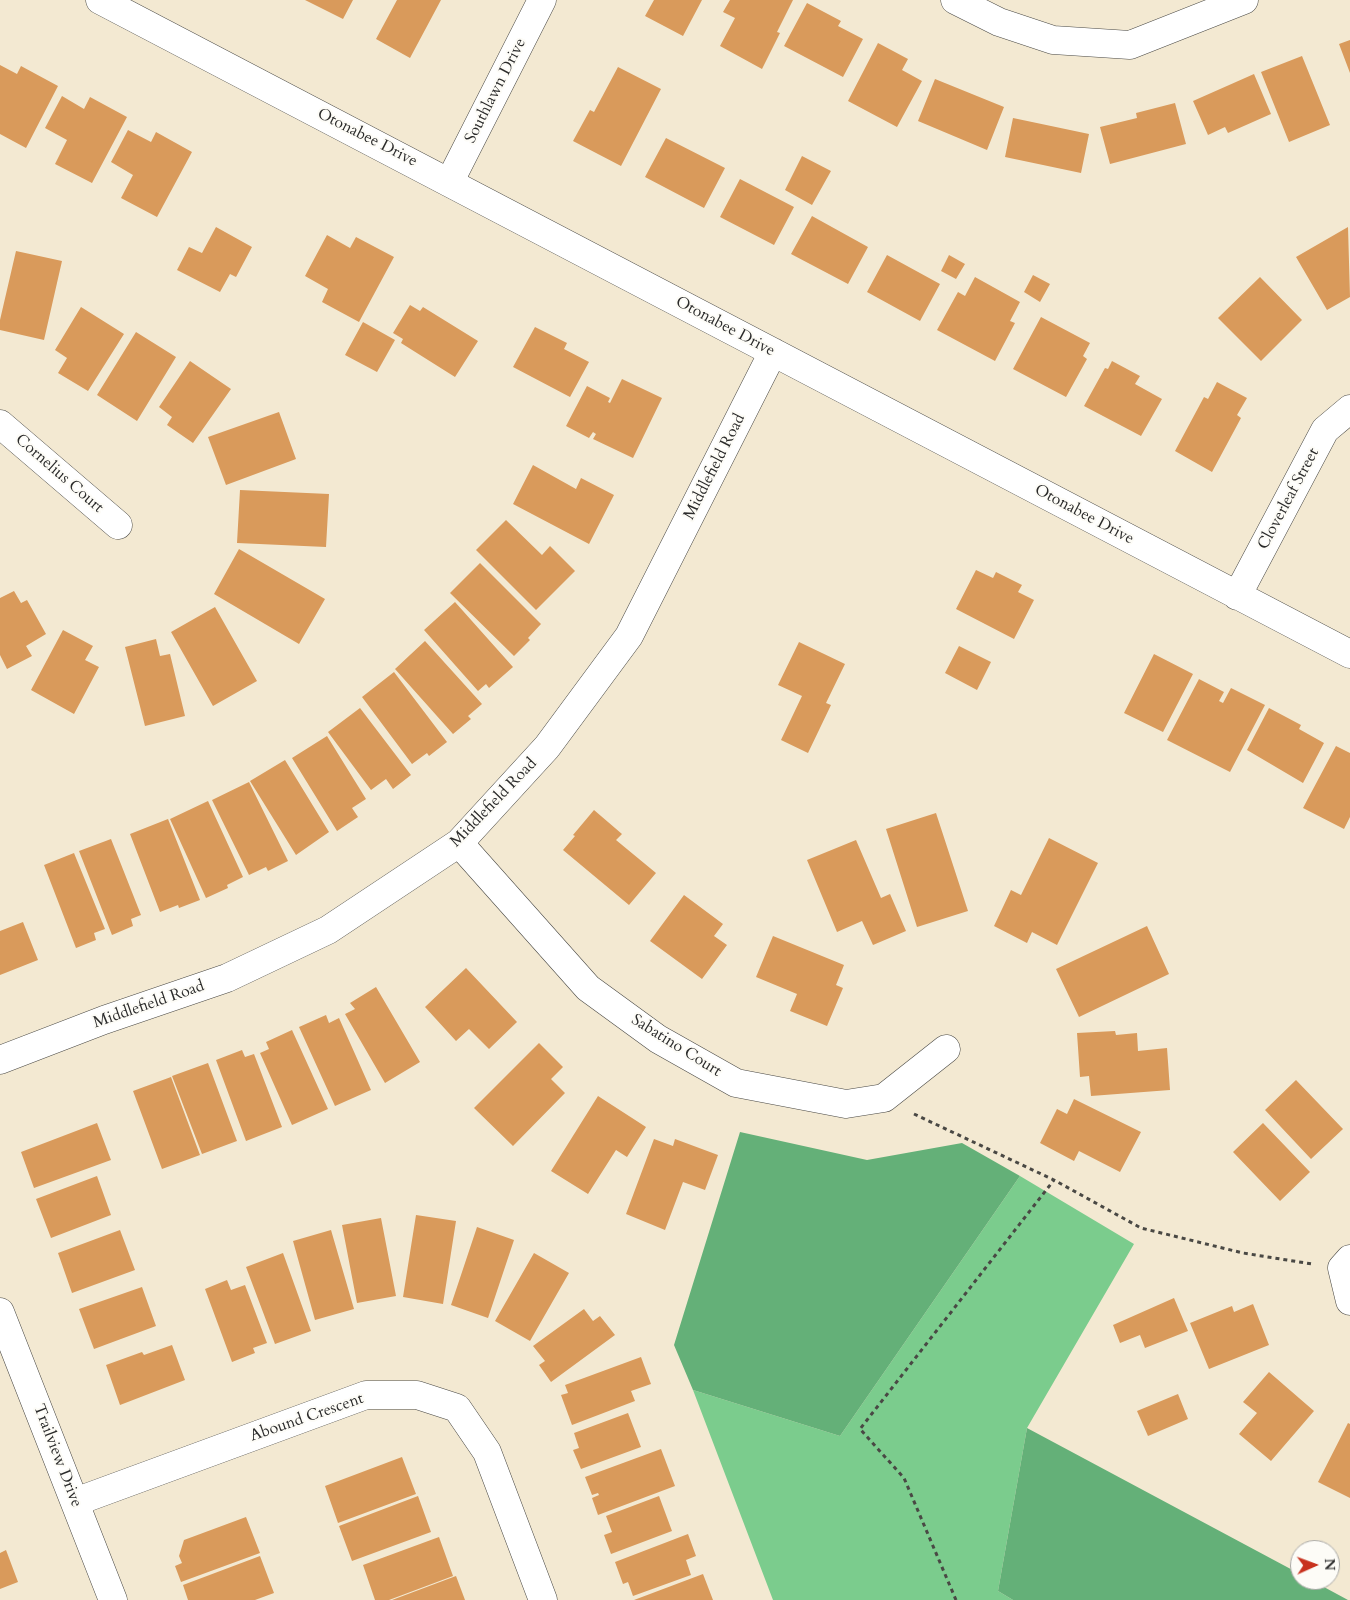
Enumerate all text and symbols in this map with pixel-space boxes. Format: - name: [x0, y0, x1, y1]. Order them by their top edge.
- street label: Southlawn Drive: [461, 35, 531, 147]
- street label: Otonabee Drive: [314, 105, 420, 171]
- street label: Otonabee Drive: [672, 293, 778, 361]
- street label: Middlefield Road: [680, 411, 750, 523]
- street label: Cornelius Court: [11, 430, 107, 518]
- street label: Cloverleaf Street: [1254, 445, 1324, 553]
- street label: Otonabee Drive: [1031, 481, 1137, 549]
- street label: Middlefield Road: [447, 755, 541, 851]
- street label: Middlefield Road: [91, 977, 207, 1033]
- street label: Sabatino Court: [627, 1011, 725, 1081]
- street label: Abound Crescent: [248, 1390, 366, 1446]
- street label: Trailview Drive: [29, 1402, 85, 1510]
- north arrow: [1290, 1540, 1340, 1590]
- text: N: [1320, 1558, 1339, 1571]

